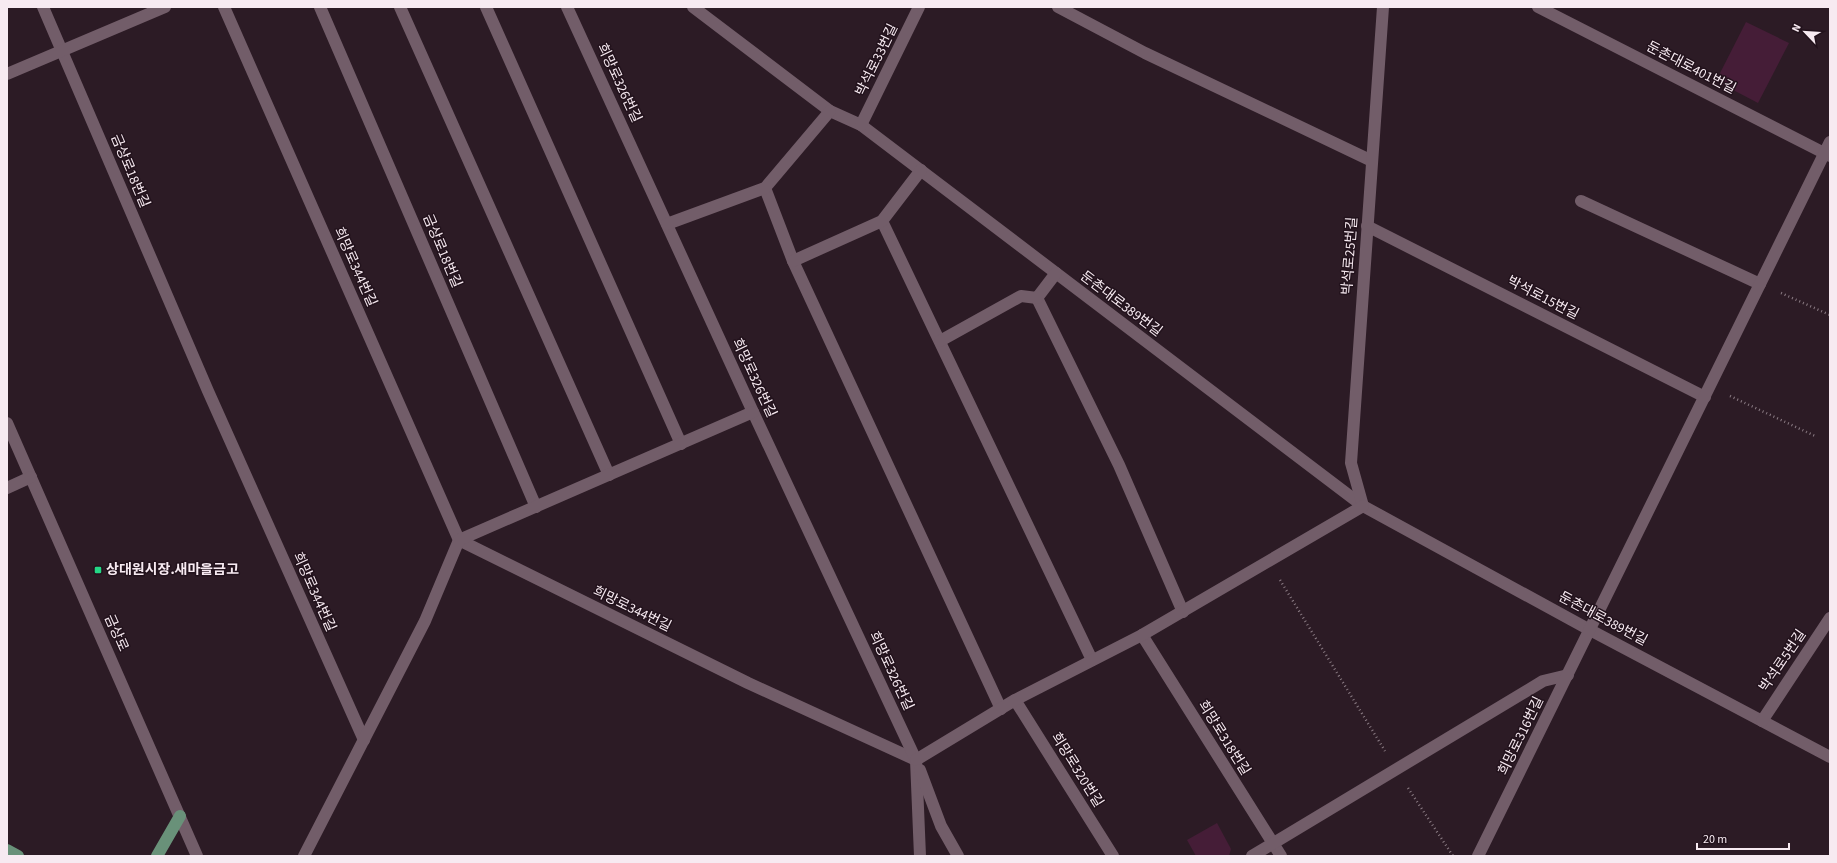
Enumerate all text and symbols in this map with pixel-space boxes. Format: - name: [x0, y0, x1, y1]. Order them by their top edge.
- north arrow: [1785, 12, 1825, 52]
- street label: 박석로33번길: [851, 20, 903, 100]
- text: N: [1788, 21, 1805, 34]
- street label: 둔촌대로401번길: [1643, 37, 1739, 99]
- street label: 희망로326번길: [592, 40, 646, 126]
- street label: 금상로18번길: [105, 131, 155, 211]
- street label: 금상로18번길: [417, 211, 467, 291]
- street label: 박석로25번길: [1337, 216, 1363, 296]
- street label: 희망로344번길: [329, 224, 381, 310]
- street label: 둔촌대로389번길: [1076, 266, 1166, 342]
- street label: 박석로15번길: [1504, 271, 1582, 325]
- street label: 희망로326번길: [727, 335, 781, 421]
- street label: 희망로344번길: [288, 549, 340, 635]
- place label: 상대원시장.새마을금고: [106, 560, 239, 580]
- marker: 상대원시장.새마을금고: [93, 565, 103, 575]
- street label: 희망로344번길: [589, 581, 675, 637]
- street label: 둔촌대로389번길: [1555, 587, 1651, 651]
- street label: 금상로: [99, 611, 133, 655]
- street label: 박석로5번길: [1755, 626, 1811, 696]
- street label: 희망로326번길: [864, 628, 918, 714]
- street label: 희망로316번길: [1493, 693, 1549, 779]
- street label: 희망로318번길: [1193, 697, 1255, 779]
- street label: 희망로320번길: [1046, 729, 1108, 811]
- scale bar: [1697, 825, 1789, 851]
- text: 20 m: [1703, 831, 1727, 848]

